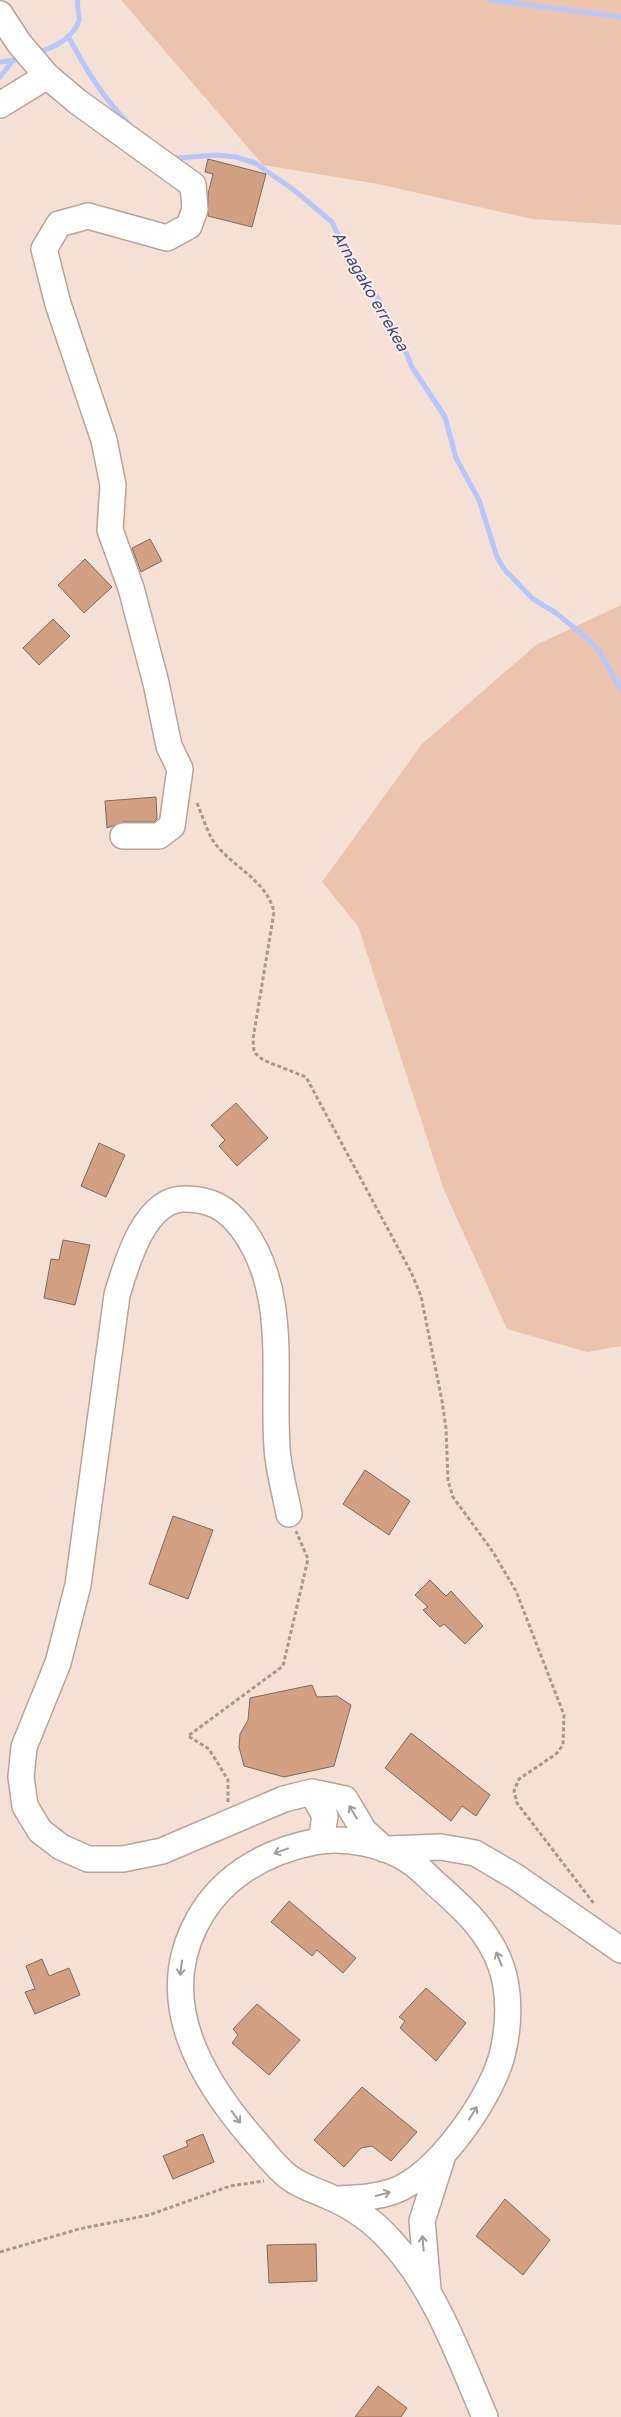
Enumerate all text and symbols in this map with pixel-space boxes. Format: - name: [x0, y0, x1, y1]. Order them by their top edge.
- water label: Arnagako errekea: [329, 228, 414, 355]
- one-way arrow: [348, 1806, 358, 1820]
- one-way arrow: [274, 1847, 289, 1856]
- one-way arrow: [493, 1952, 503, 1967]
- one-way arrow: [176, 1960, 186, 1976]
- one-way arrow: [469, 2106, 479, 2120]
- one-way arrow: [230, 2110, 241, 2123]
- one-way arrow: [374, 2189, 390, 2198]
- one-way arrow: [419, 2235, 428, 2251]

